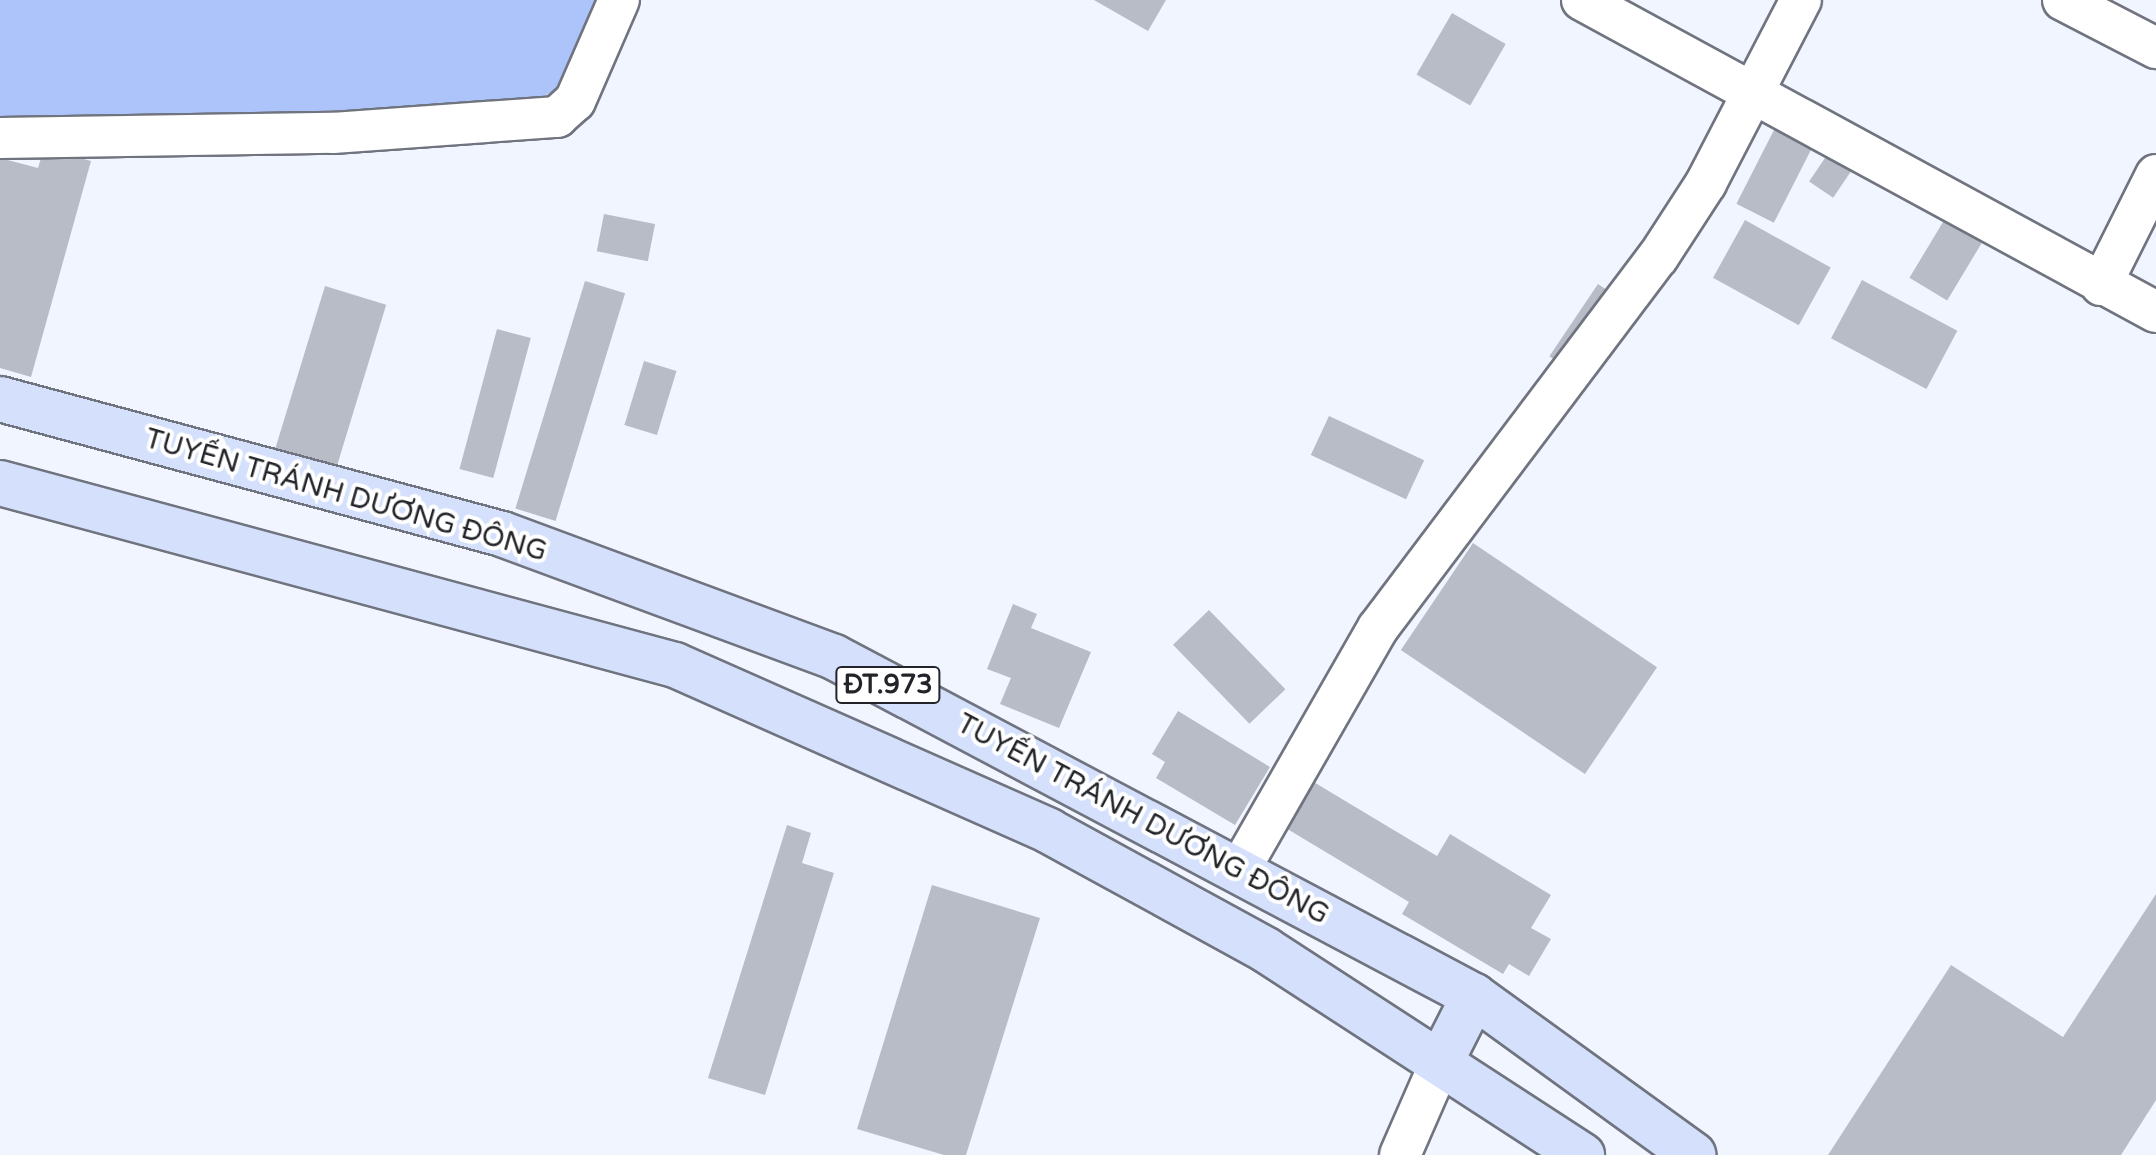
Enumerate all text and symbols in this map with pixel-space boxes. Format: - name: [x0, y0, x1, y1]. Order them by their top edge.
- street label: TUYẾN TRÁNH DƯƠNG ĐÔNG: [141, 421, 551, 569]
- road number: ĐT.973: [834, 663, 942, 707]
- street label: TUYẾN TRÁNH DƯƠNG ĐÔNG: [951, 706, 1335, 932]

